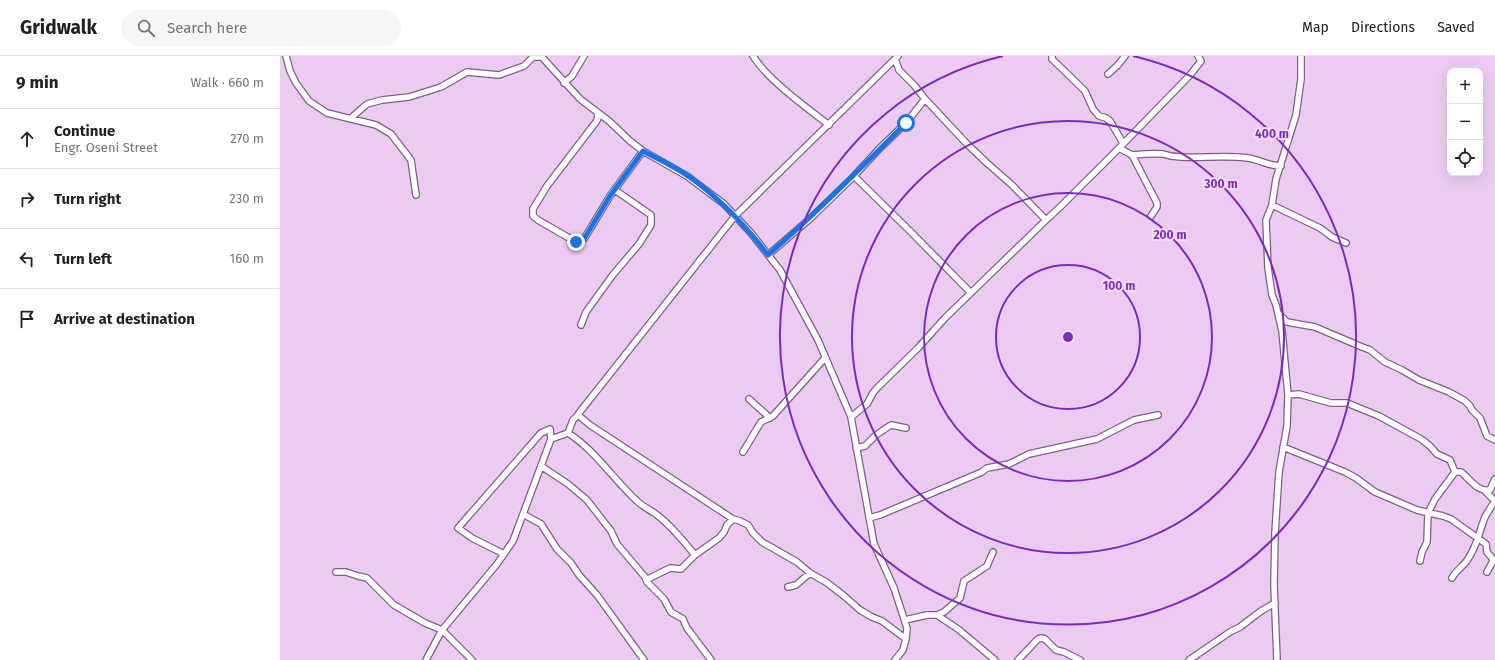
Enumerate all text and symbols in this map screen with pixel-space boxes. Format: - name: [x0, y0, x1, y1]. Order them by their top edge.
- search box: [121, 10, 401, 46]
- text: Gridwalk: [20, 16, 97, 39]
- icon: search: [135, 17, 157, 39]
- text: Search here: [167, 19, 247, 37]
- text: Map: [1302, 19, 1329, 36]
- text: Directions: [1351, 19, 1415, 36]
- text: Saved: [1437, 19, 1475, 36]
- map controls: [1447, 68, 1483, 176]
- button: +: [1447, 68, 1483, 104]
- text: 9 min: [16, 72, 59, 93]
- text: Walk · 660 m: [191, 75, 264, 90]
- button: −: [1447, 104, 1483, 140]
- route start: [897, 114, 915, 132]
- text: Continue: [54, 122, 115, 140]
- text: 400 m: [1255, 127, 1289, 141]
- icon: ahead: [16, 128, 38, 150]
- text: 270 m: [230, 131, 264, 146]
- text: Engr. Oseni Street: [54, 140, 158, 155]
- button: locate: [1447, 140, 1483, 176]
- text: 300 m: [1203, 177, 1238, 191]
- icon: right: [16, 188, 38, 210]
- text: Turn right: [54, 190, 121, 208]
- text: 230 m: [229, 191, 264, 206]
- text: 200 m: [1153, 228, 1187, 242]
- route end: [567, 233, 585, 251]
- icon: left: [16, 248, 38, 270]
- text: Turn left: [54, 250, 112, 268]
- text: 160 m: [230, 251, 264, 266]
- text: 100 m: [1103, 279, 1135, 293]
- icon: arrive: [16, 308, 38, 330]
- text: Arrive at destination: [54, 310, 195, 328]
- centre of rings: [1061, 330, 1075, 344]

